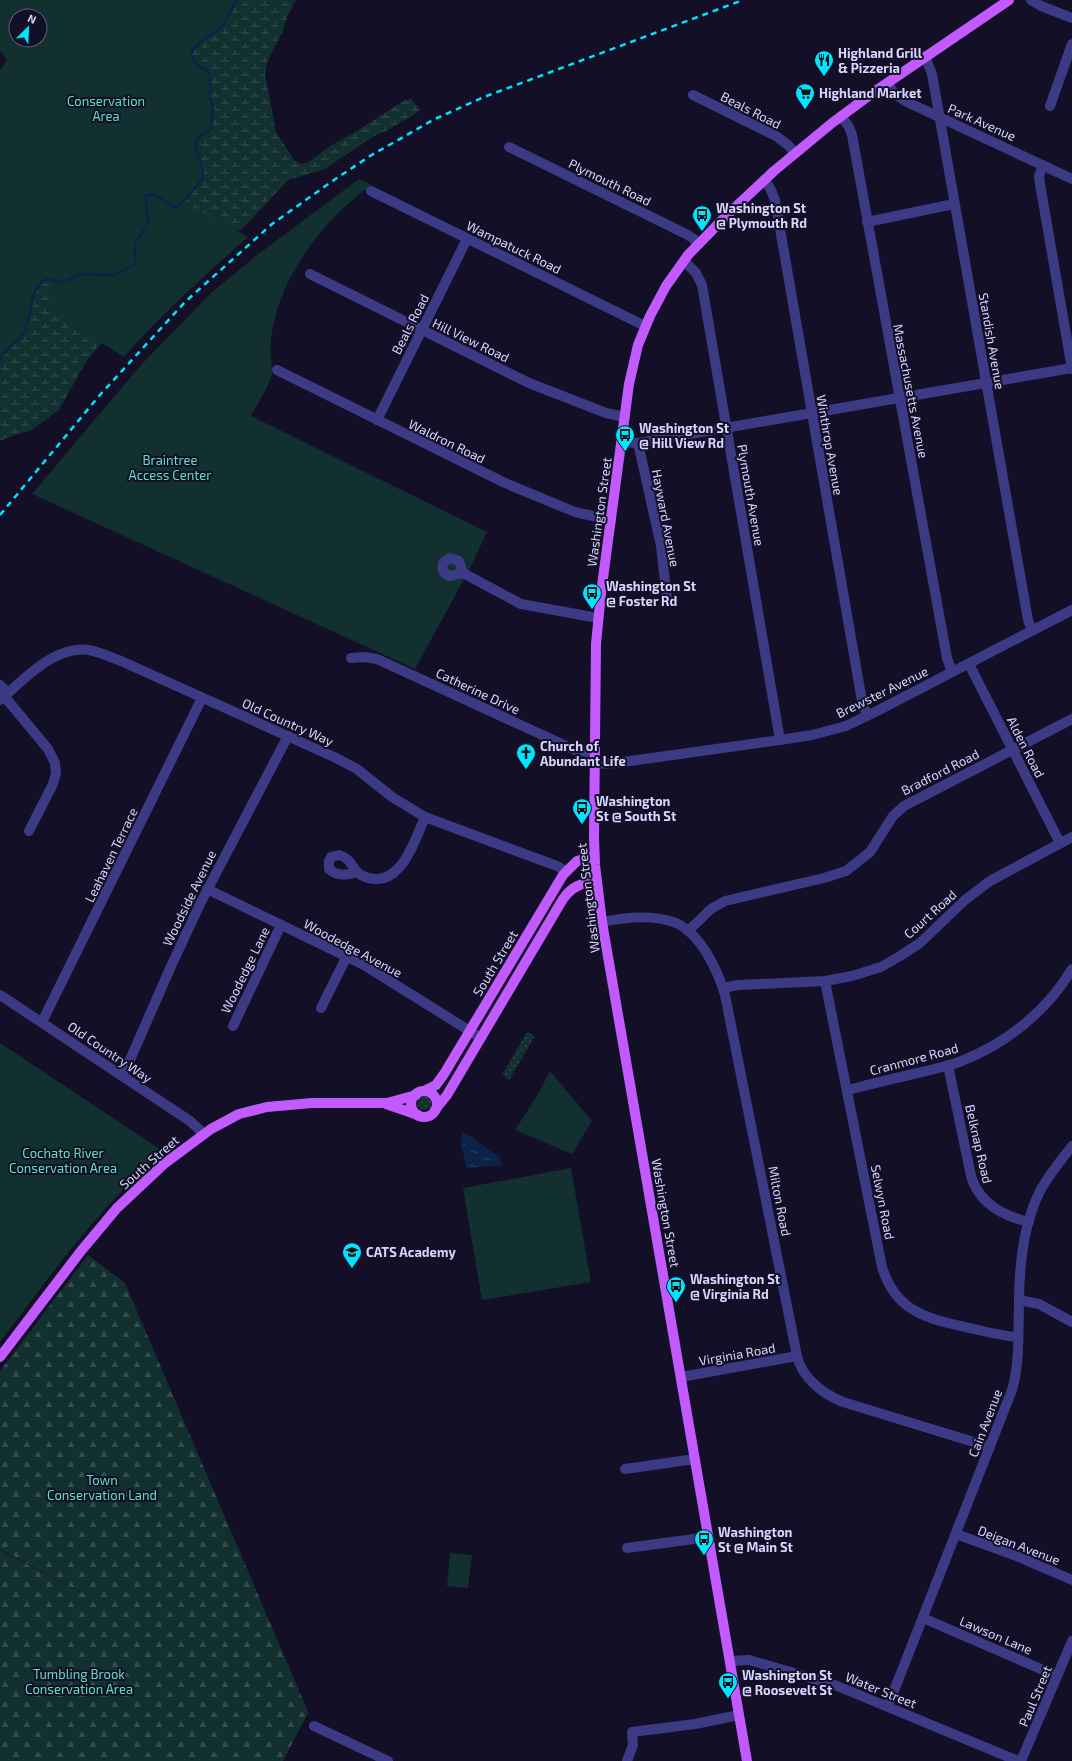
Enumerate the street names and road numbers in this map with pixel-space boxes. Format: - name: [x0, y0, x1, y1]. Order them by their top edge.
- street label: Beals Road: [718, 88, 784, 132]
- street label: Park Avenue: [946, 100, 1018, 144]
- street label: Plymouth Road: [566, 155, 654, 209]
- street label: Wampatuck Road: [464, 217, 564, 277]
- street label: Beals Road: [388, 291, 432, 357]
- street label: Standish Avenue: [976, 291, 1008, 391]
- street label: Hill View Road: [430, 315, 512, 365]
- street label: Massachusetts Avenue: [890, 323, 932, 460]
- street label: Winthrop Avenue: [813, 394, 847, 496]
- street label: Waldron Road: [406, 416, 488, 466]
- street label: Plymouth Avenue: [734, 443, 768, 547]
- street label: Washington Street: [583, 456, 615, 568]
- street label: Hayward Avenue: [649, 468, 683, 568]
- street label: Brewster Avenue: [833, 663, 931, 721]
- street label: Catherine Drive: [433, 665, 523, 717]
- street label: Old Country Way: [240, 695, 336, 749]
- street label: Alden Road: [1004, 714, 1048, 780]
- street label: Bradford Road: [898, 745, 982, 799]
- street label: Leahaven Terrace: [81, 805, 141, 905]
- street label: Washington Street: [573, 842, 603, 954]
- street label: Woodside Avenue: [159, 847, 219, 949]
- street label: Court Road: [900, 886, 960, 942]
- street label: Woodedge Avenue: [301, 915, 405, 981]
- street label: Woodedge Lane: [217, 924, 273, 1016]
- street label: South Street: [469, 927, 521, 999]
- street label: Old Country Way: [65, 1018, 155, 1086]
- street label: Cranmore Road: [868, 1040, 960, 1078]
- street label: Belknap Road: [962, 1103, 996, 1185]
- street label: South Street: [116, 1132, 182, 1192]
- street label: Washington Street: [649, 1157, 683, 1269]
- street label: Selwyn Road: [868, 1163, 898, 1241]
- street label: Milton Road: [765, 1165, 795, 1237]
- street label: Virginia Road: [697, 1339, 777, 1369]
- street label: Cain Avenue: [965, 1387, 1005, 1459]
- street label: Deigan Avenue: [976, 1522, 1062, 1568]
- street label: Lawson Lane: [957, 1613, 1035, 1657]
- street label: Paul Street: [1015, 1663, 1055, 1729]
- street label: Water Street: [843, 1668, 919, 1712]

